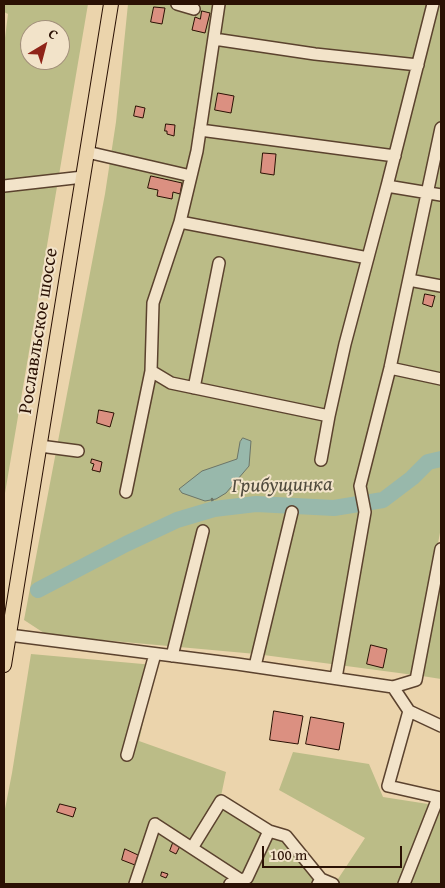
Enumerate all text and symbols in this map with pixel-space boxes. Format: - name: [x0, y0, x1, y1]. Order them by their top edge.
- north arrow: [20, 20, 70, 70]
- text: С: [44, 23, 63, 44]
- street label: Рославльское шоссе: [15, 246, 63, 416]
- water label: Грибущинка: [231, 473, 333, 499]
- scale bar: [265, 836, 405, 868]
- text: 100 m: [270, 844, 307, 865]

